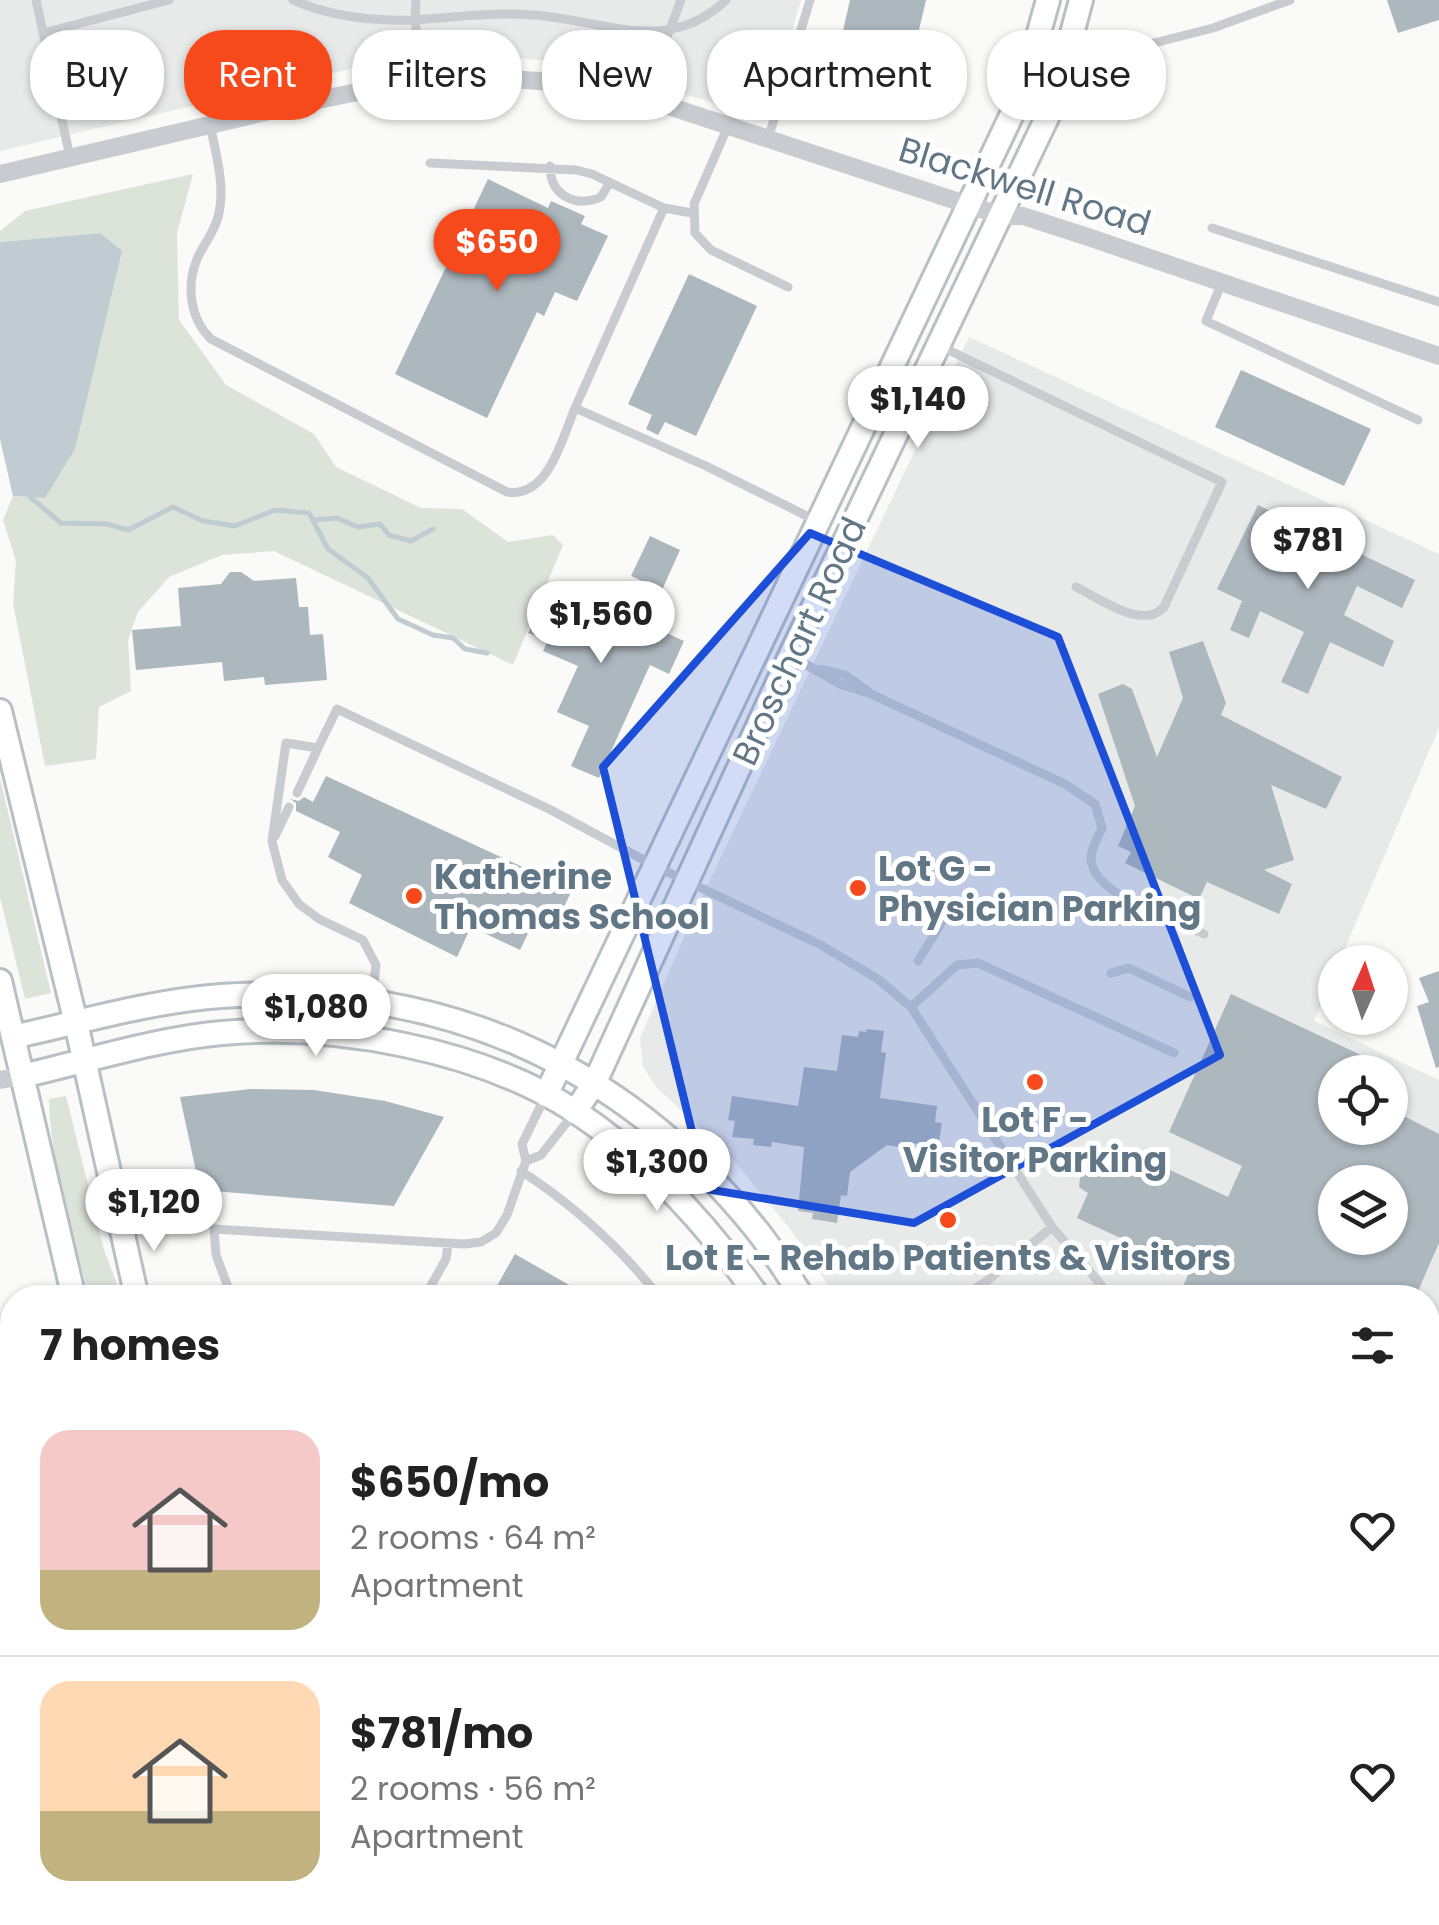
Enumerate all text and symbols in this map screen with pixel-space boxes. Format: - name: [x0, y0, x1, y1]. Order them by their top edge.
- chip: Buy: [30, 30, 164, 120]
- chip: Rent: [184, 30, 332, 120]
- chip: Filters: [352, 30, 522, 120]
- chip: New: [542, 30, 687, 120]
- chip: Apartment: [707, 30, 967, 120]
- chip: House: [987, 30, 1166, 120]
- street label: Blackwell Road: [893, 124, 1157, 248]
- pin: $650: [438, 209, 556, 294]
- text: $650: [455, 219, 539, 264]
- pin: $1,140: [837, 366, 999, 451]
- text: $1,140: [870, 376, 966, 421]
- pin: $781: [1249, 507, 1367, 592]
- street label: Broschart Road: [720, 509, 878, 773]
- text: $781: [1273, 517, 1343, 562]
- pin: $1,560: [520, 581, 682, 666]
- text: $1,560: [549, 591, 653, 636]
- place label: Lot G - Physician Parking: [878, 844, 1202, 933]
- place label: Katherine Thomas School: [434, 852, 710, 941]
- marker: Lot G - Physician Parking: [847, 877, 869, 899]
- marker: Katherine Thomas School: [403, 885, 425, 907]
- north arrow: [1318, 945, 1408, 1035]
- map controls: [1318, 945, 1408, 1255]
- pin: $1,080: [235, 974, 397, 1059]
- text: $1,080: [264, 984, 368, 1029]
- button: locate: [1318, 1055, 1408, 1145]
- marker: Lot F - Visitor Parking: [1024, 1071, 1046, 1093]
- place label: Lot F - Visitor Parking: [903, 1095, 1167, 1184]
- pin: $1,300: [576, 1129, 738, 1214]
- text: $1,300: [605, 1139, 709, 1184]
- button: layers: [1318, 1165, 1408, 1255]
- pin: $1,120: [73, 1169, 235, 1254]
- text: $1,120: [107, 1179, 201, 1224]
- marker: Lot E - Rehab Patients & Visitors: [937, 1209, 959, 1231]
- place label: Lot E - Rehab Patients & Visitors: [665, 1233, 1231, 1282]
- text: 7 homes: [40, 1316, 220, 1375]
- icon: filters: [1345, 1318, 1400, 1373]
- text: $650/mo: [350, 1453, 549, 1512]
- icon: home: [120, 1470, 240, 1590]
- icon: heart: [1345, 1503, 1400, 1558]
- text: 2 rooms · 64 m²: [350, 1515, 596, 1560]
- text: Apartment: [350, 1563, 523, 1608]
- text: $781/mo: [350, 1704, 533, 1763]
- icon: home: [120, 1721, 240, 1841]
- icon: heart: [1345, 1754, 1400, 1809]
- text: 2 rooms · 56 m²: [350, 1766, 596, 1811]
- text: Apartment: [350, 1814, 523, 1859]

